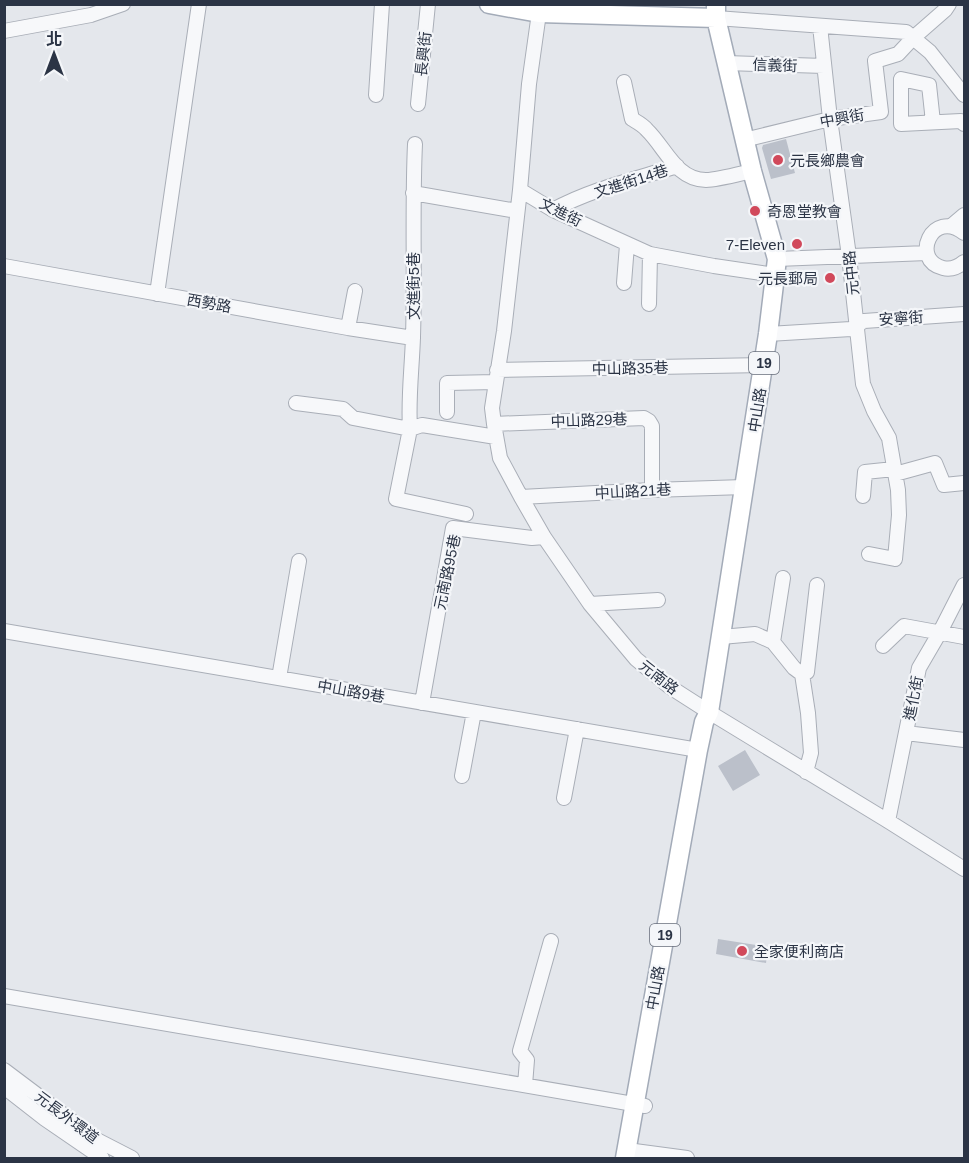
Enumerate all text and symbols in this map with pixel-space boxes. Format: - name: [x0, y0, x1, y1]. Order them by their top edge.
- north arrow: [24, 24, 84, 84]
- text: 北: [46, 31, 62, 48]
- street label: 長興街: [412, 31, 434, 77]
- street label: 信義街: [752, 56, 798, 74]
- street label: 中興街: [818, 106, 866, 130]
- place label: 元長鄉農會: [790, 152, 865, 169]
- marker: 元長鄉農會: [771, 153, 785, 167]
- street label: 文進街14巷: [592, 161, 670, 201]
- street label: 文進街: [537, 194, 585, 230]
- place label: 奇恩堂教會: [767, 203, 842, 220]
- marker: 奇恩堂教會: [748, 204, 762, 218]
- place label: 7-Eleven: [726, 236, 785, 253]
- marker: 7-Eleven: [790, 237, 804, 251]
- street label: 元中路: [840, 250, 862, 296]
- street label: 文進街5巷: [405, 252, 422, 320]
- place label: 元長郵局: [758, 270, 818, 287]
- marker: 元長郵局: [823, 271, 837, 285]
- street label: 西勢路: [185, 291, 233, 315]
- street label: 安寧街: [878, 308, 924, 328]
- road number: 19: [749, 352, 779, 374]
- street label: 中山路35巷: [592, 359, 668, 377]
- street label: 中山路: [745, 386, 769, 434]
- street label: 中山路29巷: [550, 410, 628, 430]
- street label: 中山路21巷: [594, 481, 672, 501]
- street label: 元南路95巷: [431, 533, 463, 611]
- street label: 元南路: [636, 656, 682, 698]
- street label: 進化街: [900, 674, 926, 722]
- street label: 中山路9巷: [316, 677, 386, 705]
- road number: 19: [650, 924, 680, 946]
- place label: 全家便利商店: [754, 943, 844, 960]
- marker: 全家便利商店: [735, 944, 749, 958]
- street label: 中山路: [643, 964, 667, 1012]
- street label: 元長外環道: [32, 1088, 102, 1146]

